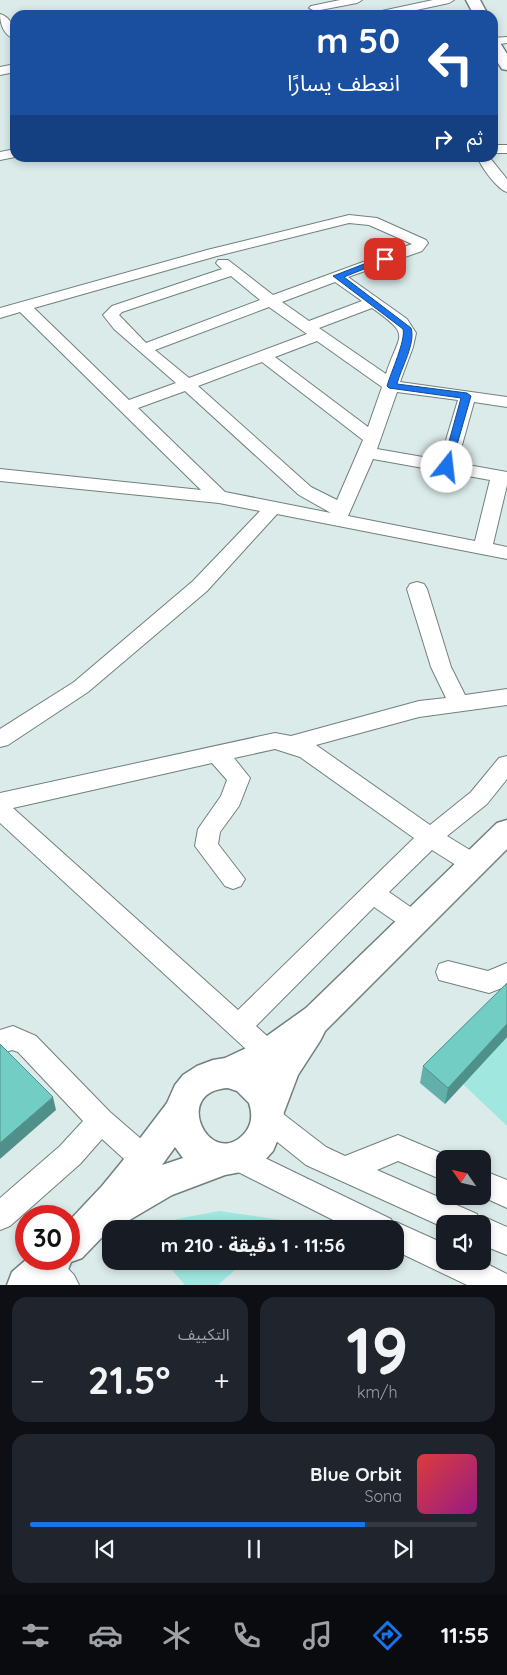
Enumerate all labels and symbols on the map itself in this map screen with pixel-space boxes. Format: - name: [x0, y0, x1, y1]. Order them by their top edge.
- pin: [364, 238, 406, 280]
- position arrow: [420, 440, 472, 492]
- north arrow: [436, 1150, 491, 1205]
- speed limit sign: 30: [15, 1205, 80, 1270]

